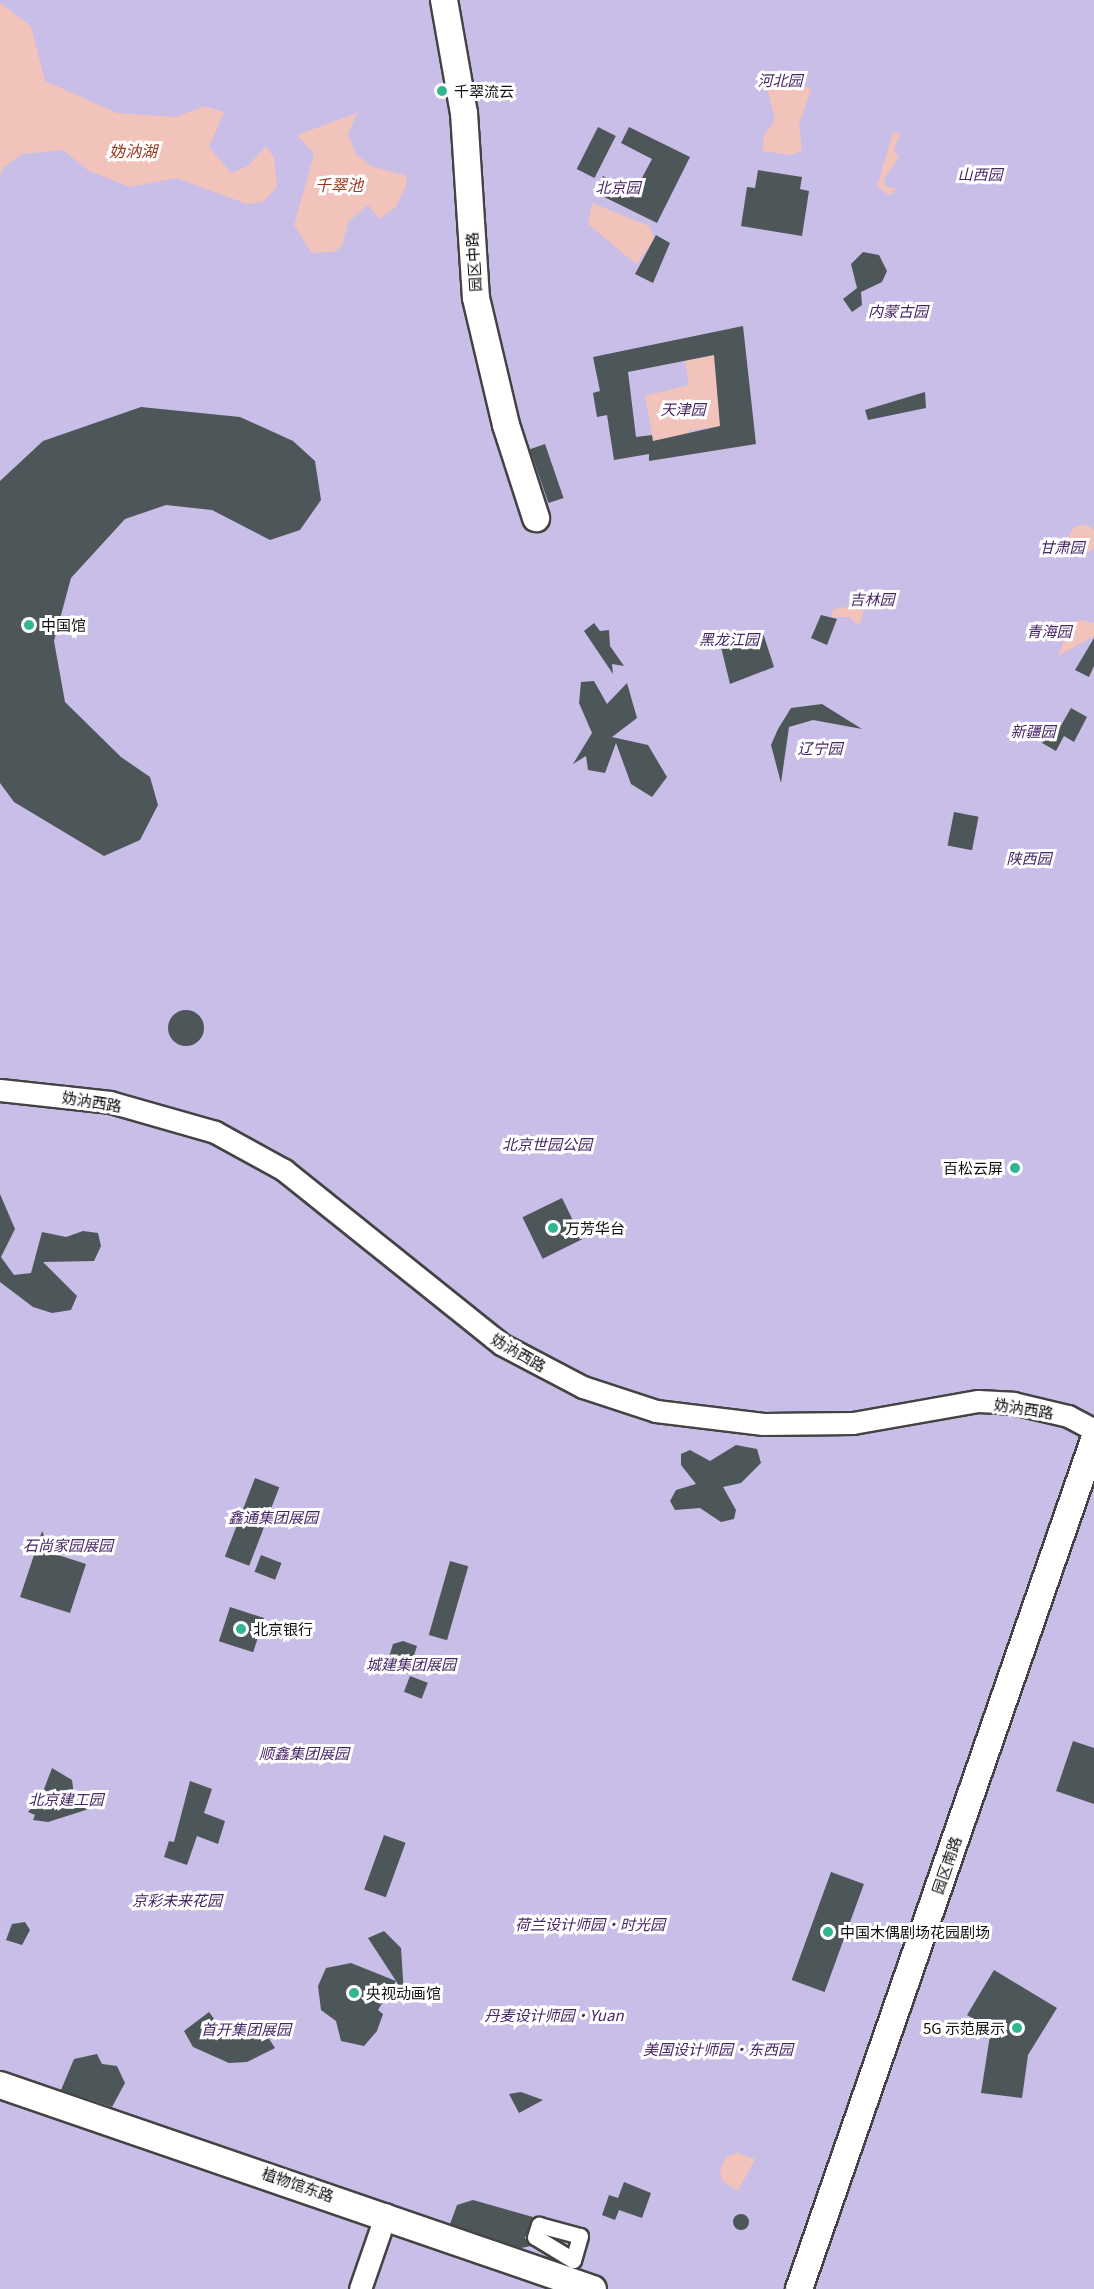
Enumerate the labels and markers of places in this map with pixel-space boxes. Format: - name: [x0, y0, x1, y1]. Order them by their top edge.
- place label: 千翠流云: [454, 82, 514, 100]
- marker: 千翠流云: [435, 84, 449, 98]
- place label: 中国馆: [41, 616, 86, 634]
- marker: 中国馆: [22, 618, 36, 632]
- place label: 百松云屏: [943, 1159, 1003, 1177]
- marker: 百松云屏: [1008, 1161, 1022, 1175]
- place label: 万芳华台: [565, 1219, 625, 1237]
- marker: 万芳华台: [546, 1221, 560, 1235]
- place label: 北京银行: [253, 1620, 313, 1638]
- marker: 北京银行: [234, 1622, 248, 1636]
- place label: 中国木偶剧场花园剧场: [840, 1923, 990, 1941]
- marker: 中国木偶剧场花园剧场: [821, 1925, 835, 1939]
- place label: 央视动画馆: [366, 1984, 441, 2002]
- marker: 央视动画馆: [347, 1986, 361, 2000]
- place label: 5G 示范展示: [923, 2019, 1005, 2037]
- marker: 5G 示范展示: [1010, 2021, 1024, 2035]

